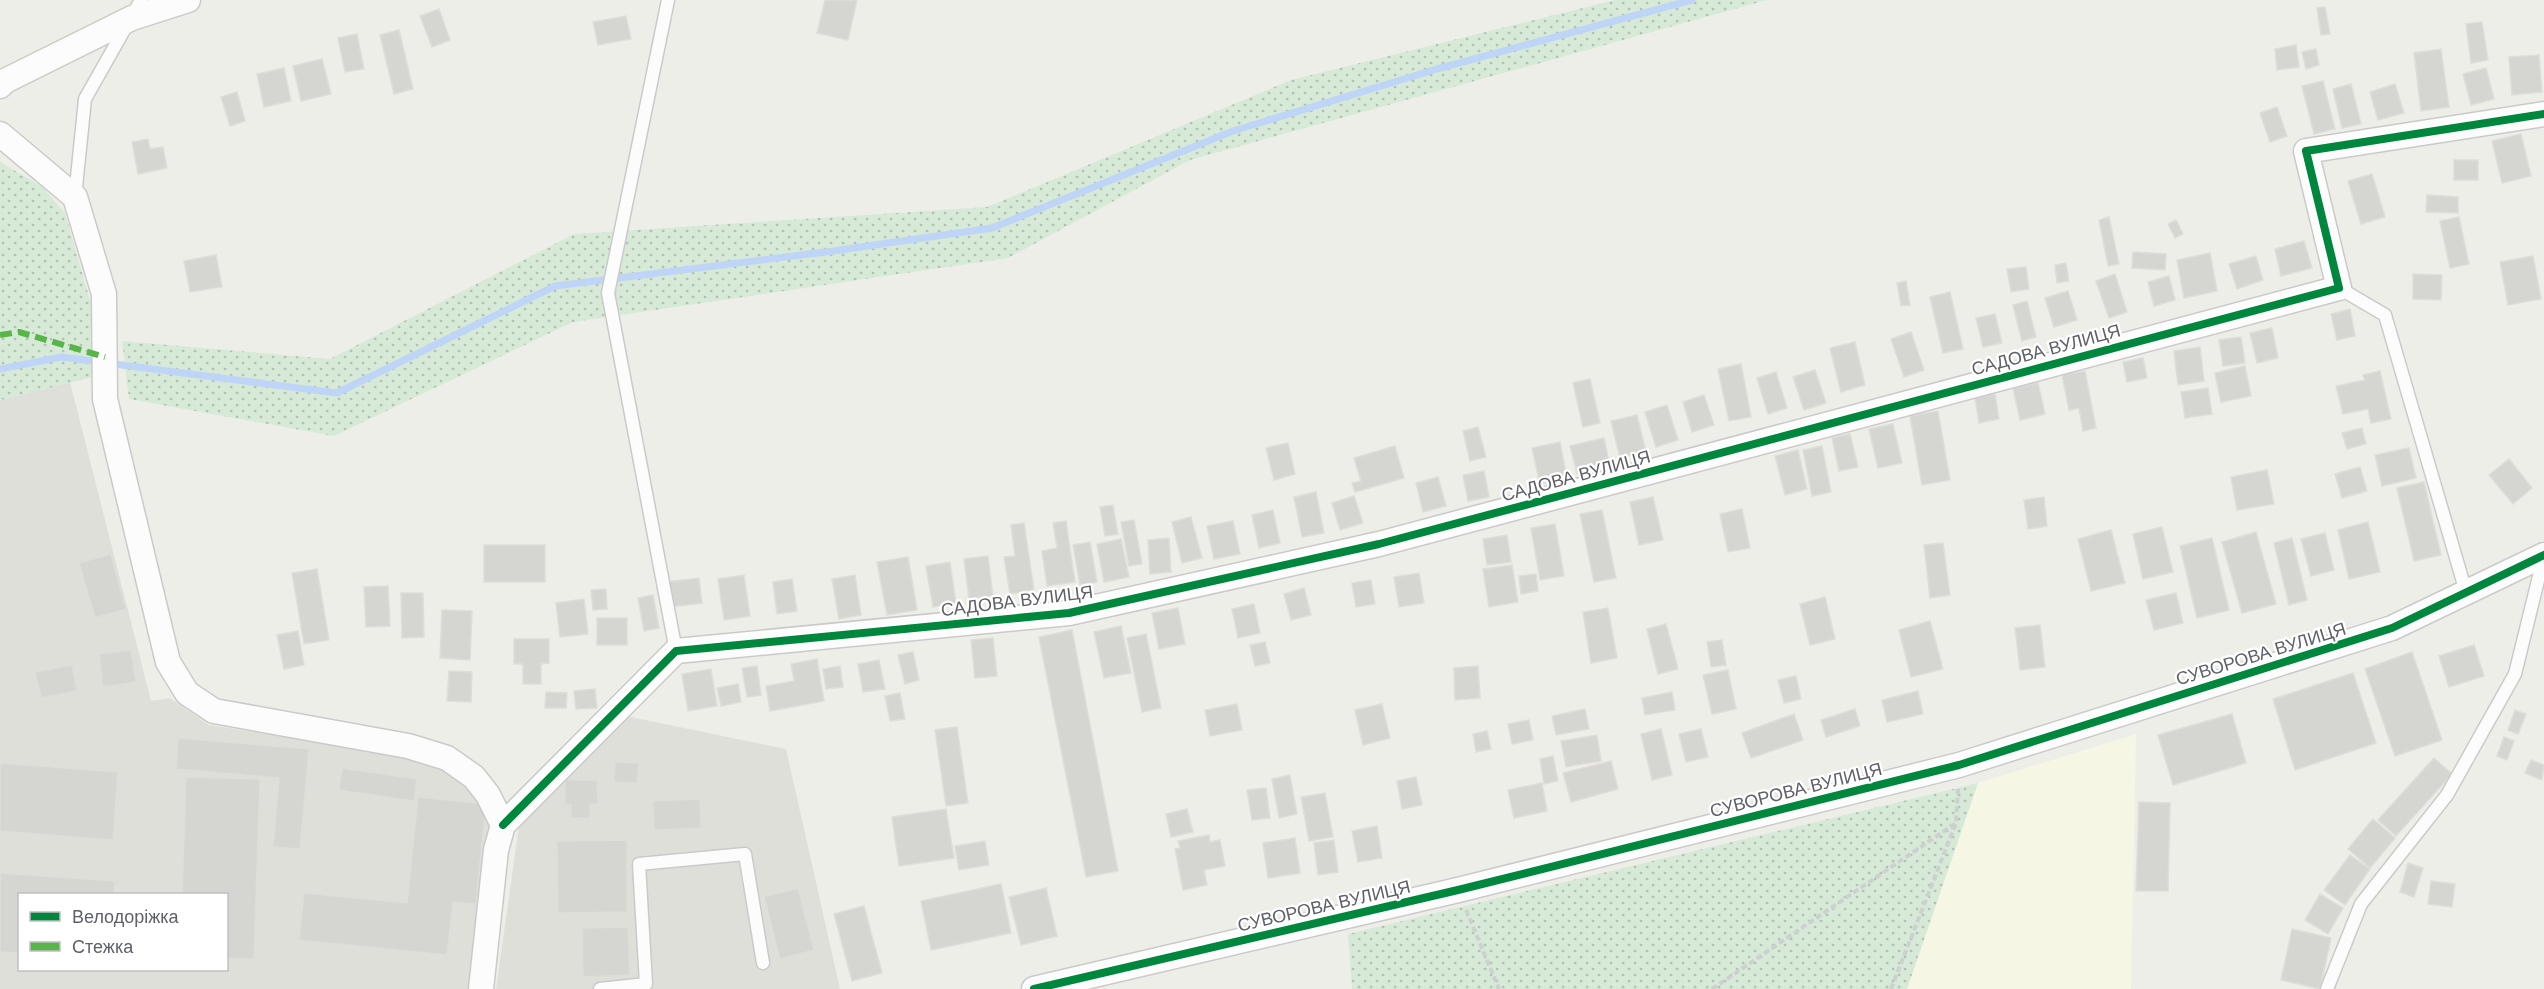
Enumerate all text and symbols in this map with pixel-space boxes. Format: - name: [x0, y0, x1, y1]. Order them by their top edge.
- street label: САДОВА ВУЛИЦЯ: [1969, 321, 2123, 379]
- street label: САДОВА ВУЛИЦЯ: [1499, 447, 1653, 505]
- street label: САДОВА ВУЛИЦЯ: [940, 582, 1094, 620]
- street label: СУВОРОВА ВУЛИЦЯ: [2174, 619, 2348, 689]
- street label: СУВОРОВА ВУЛИЦЯ: [1708, 759, 1884, 821]
- street label: СУВОРОВА ВУЛИЦЯ: [1236, 876, 1412, 936]
- legend: [18, 893, 228, 971]
- text: Велодоріжка: [72, 907, 180, 927]
- text: Стежка: [72, 937, 134, 957]

